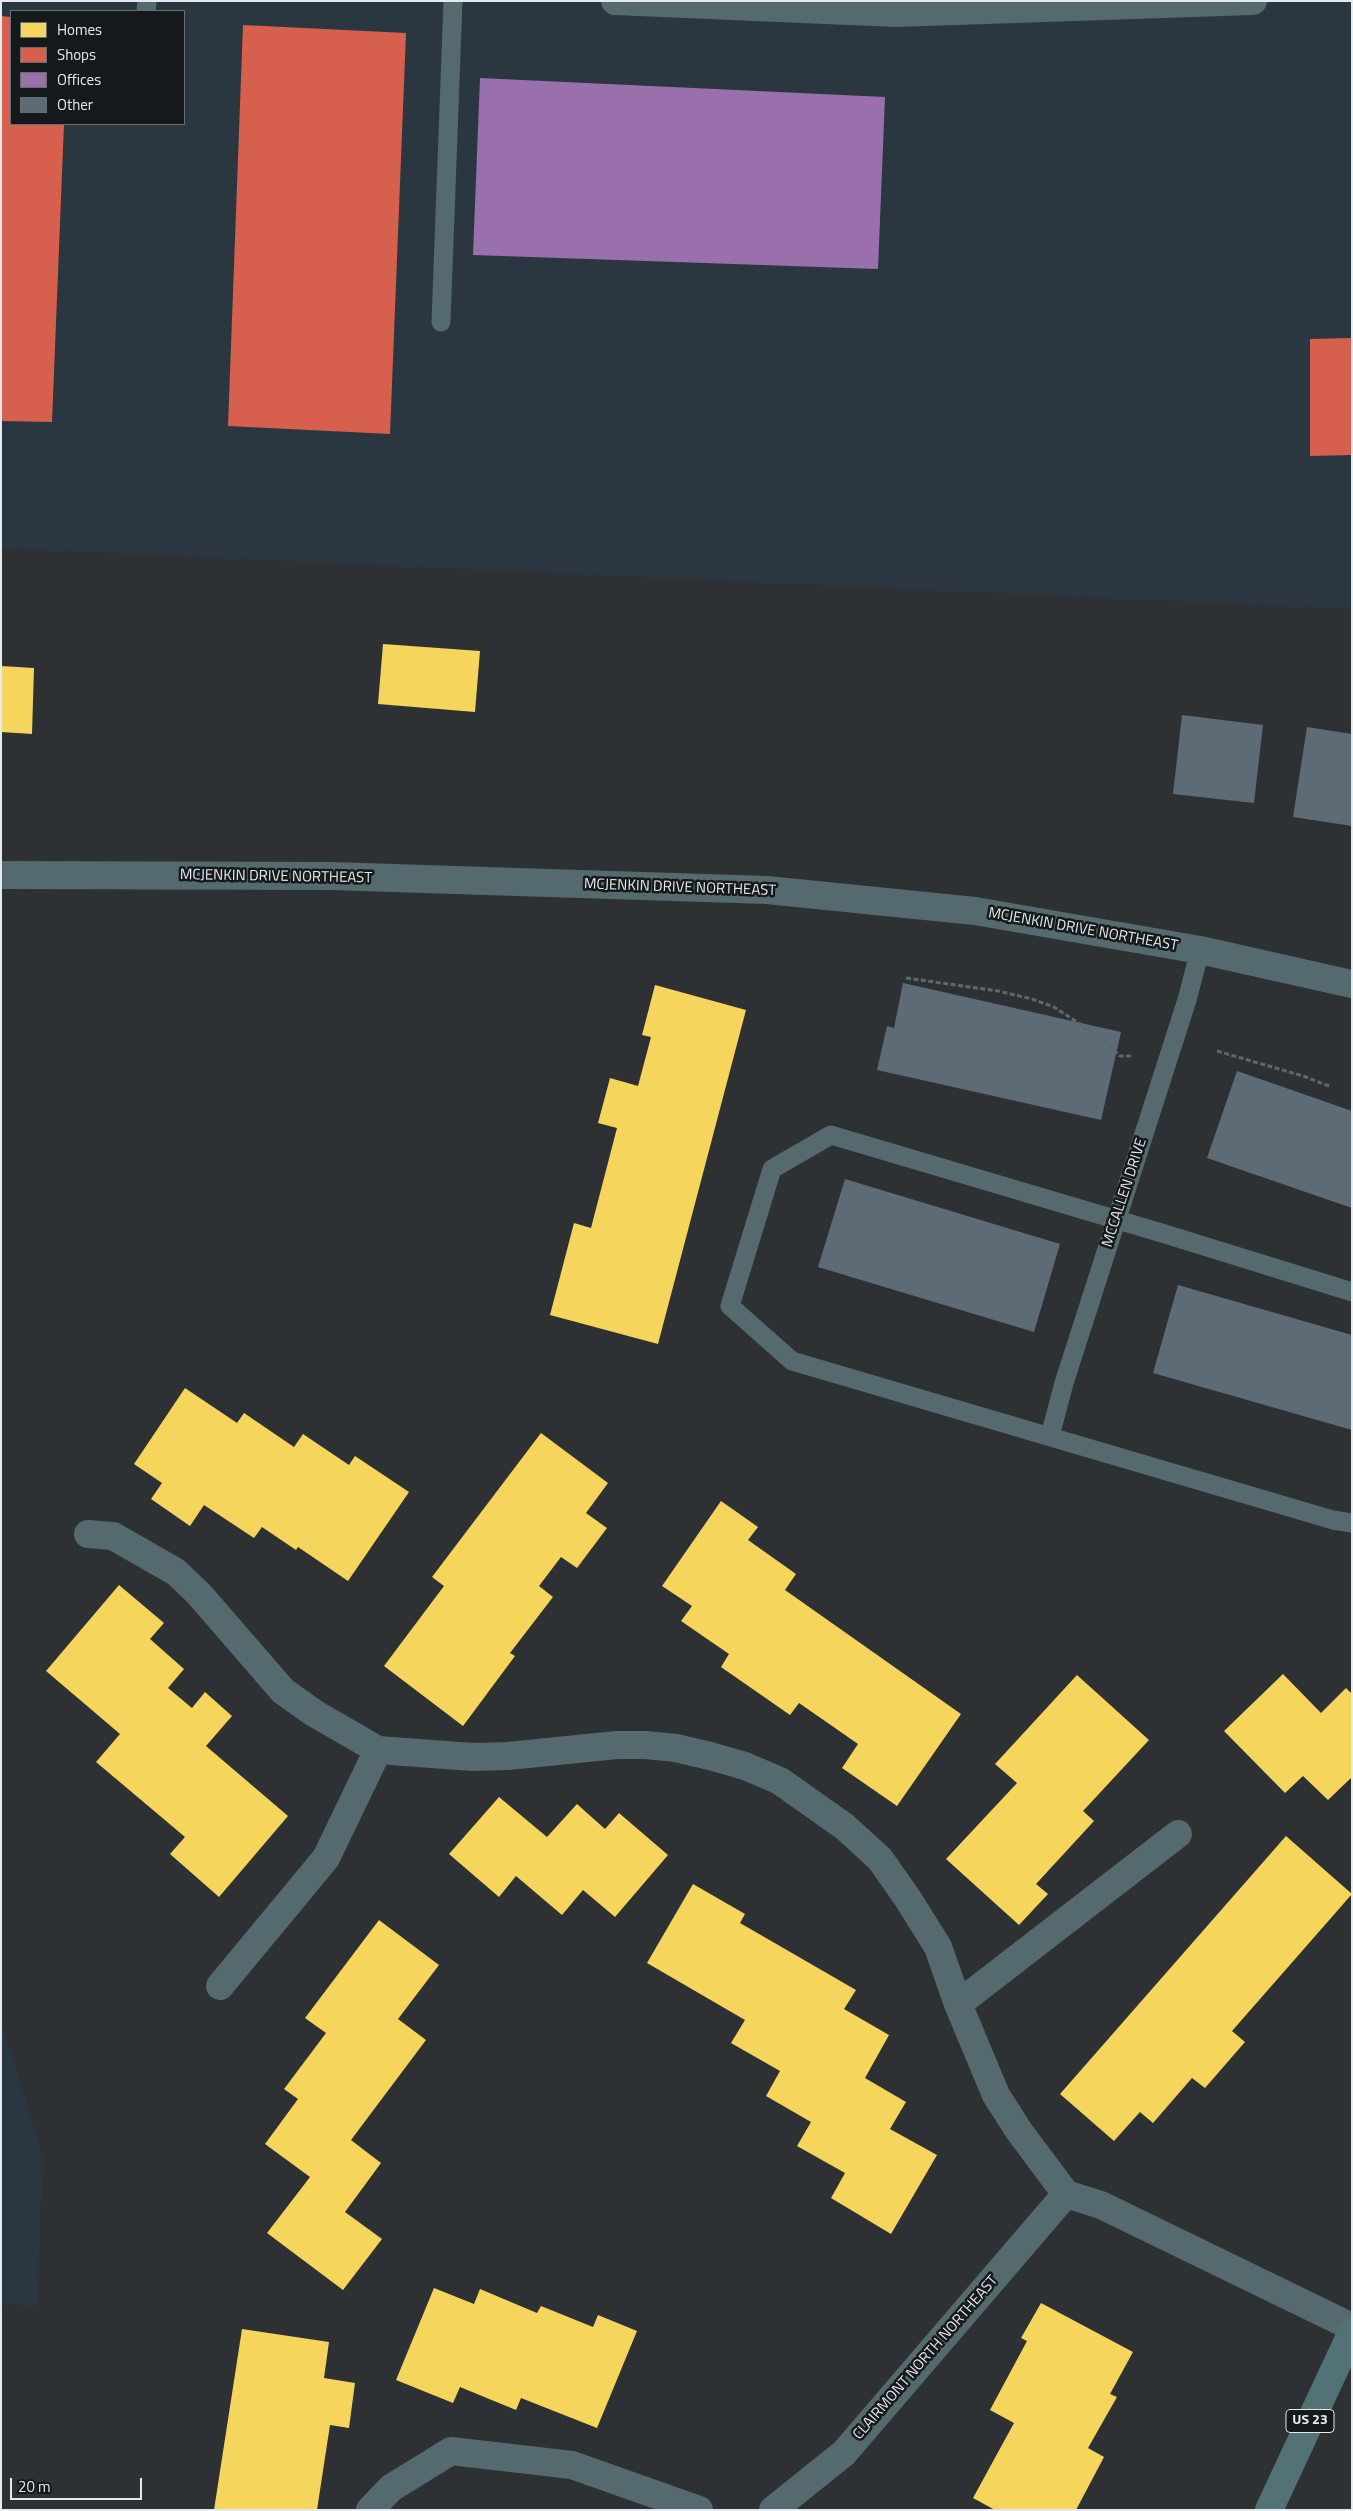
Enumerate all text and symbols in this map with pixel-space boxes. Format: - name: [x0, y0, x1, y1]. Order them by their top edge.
- legend: [10, 10, 185, 125]
- text: Homes: [57, 18, 102, 41]
- text: Shops: [57, 43, 96, 66]
- text: Offices: [57, 68, 101, 91]
- text: Other: [57, 93, 93, 116]
- street label: MCJENKIN DRIVE NORTHEAST: [180, 866, 372, 888]
- street label: MCJENKIN DRIVE NORTHEAST: [584, 876, 776, 900]
- street label: MCJENKIN DRIVE NORTHEAST: [987, 904, 1179, 956]
- street label: MCCALLEN DRIVE: [1099, 1136, 1151, 1250]
- street label: CLAIRMONT NORTH NORTHEAST: [850, 2272, 1002, 2444]
- road number: US 23: [1286, 2410, 1334, 2432]
- scale bar: [12, 2468, 145, 2500]
- text: 20 m: [18, 2475, 51, 2498]

